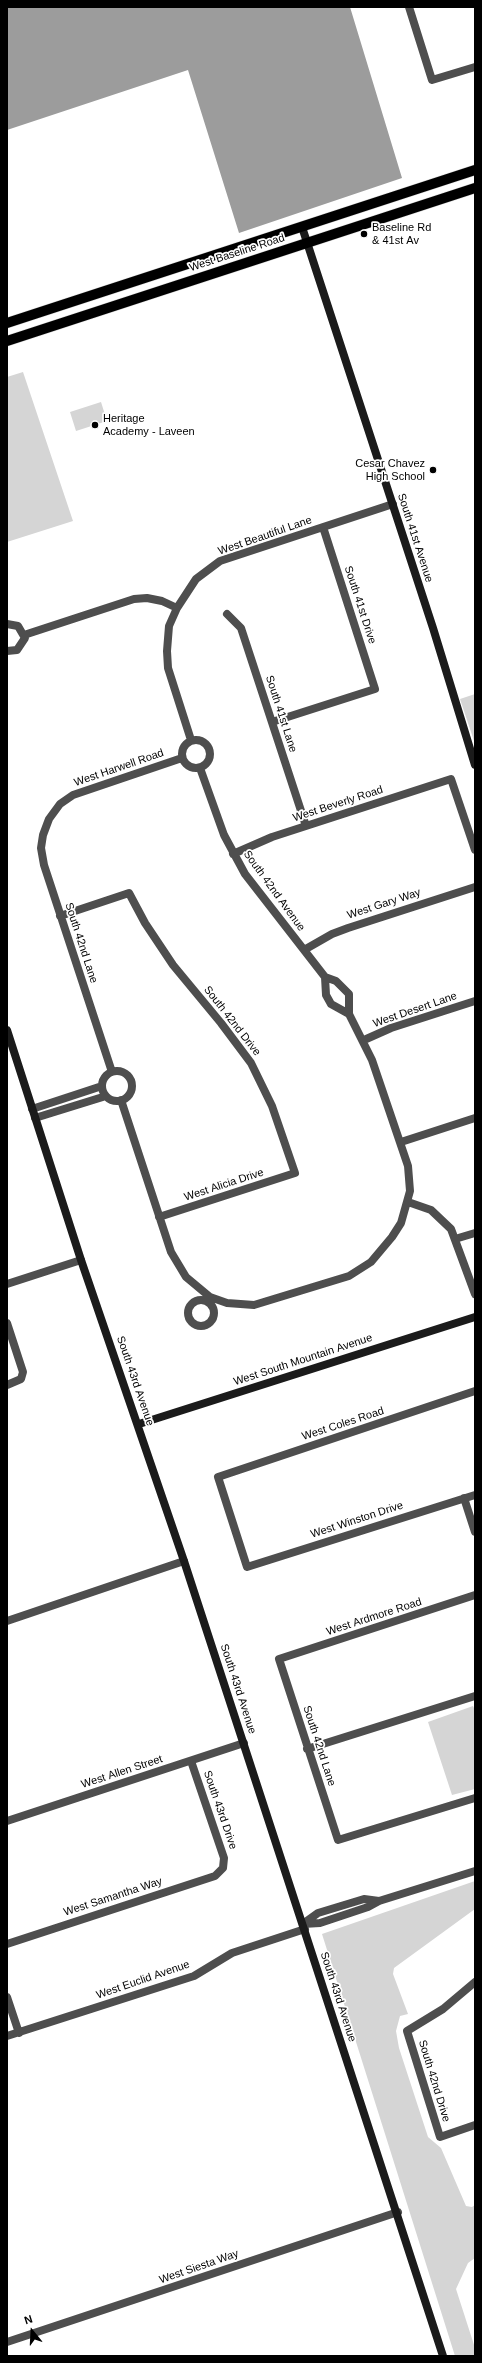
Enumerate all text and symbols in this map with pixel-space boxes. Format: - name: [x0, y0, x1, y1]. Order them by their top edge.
- place label: Baseline Rd & 41st Av: [372, 221, 431, 247]
- marker: Baseline Rd & 41st Av: [359, 229, 369, 239]
- street label: West Baseline Road: [188, 231, 286, 275]
- place label: Heritage Academy - Laveen: [103, 412, 195, 438]
- marker: Heritage Academy - Laveen: [90, 420, 100, 430]
- place label: Cesar Chavez High School: [355, 457, 425, 483]
- marker: Cesar Chavez High School: [428, 465, 438, 475]
- street label: South 41st Avenue: [394, 492, 436, 584]
- street label: West Beautiful Lane: [216, 514, 314, 558]
- street label: South 41st Drive: [341, 564, 379, 646]
- street label: South 41st Lane: [262, 674, 300, 754]
- street label: West Harwell Road: [72, 746, 166, 790]
- street label: West Beverly Road: [291, 783, 385, 825]
- street label: South 42nd Avenue: [240, 848, 308, 934]
- street label: West Gary Way: [346, 886, 422, 922]
- street label: South 42nd Lane: [62, 901, 100, 985]
- street label: South 42nd Drive: [201, 983, 263, 1059]
- street label: West Desert Lane: [371, 989, 459, 1031]
- street label: West Alicia Drive: [183, 1166, 265, 1204]
- street label: West South Mountain Avenue: [232, 1331, 374, 1389]
- street label: South 43rd Avenue: [113, 1334, 157, 1428]
- street label: West Coles Road: [300, 1405, 386, 1443]
- street label: West Winston Drive: [309, 1499, 405, 1541]
- street label: West Ardmore Road: [325, 1595, 423, 1639]
- street label: South 43rd Avenue: [217, 1642, 259, 1736]
- street label: South 42nd Lane: [300, 1704, 338, 1788]
- street label: West Allen Street: [80, 1753, 164, 1791]
- street label: South 43rd Drive: [200, 1769, 240, 1851]
- street label: West Samantha Way: [62, 1875, 164, 1919]
- street label: South 43rd Avenue: [317, 1950, 359, 2044]
- street label: West Euclid Avenue: [95, 1958, 191, 2002]
- street label: South 42nd Drive: [415, 2038, 453, 2124]
- street label: West Siesta Way: [158, 2247, 240, 2287]
- north arrow: [12, 2311, 52, 2351]
- text: N: [23, 2313, 34, 2327]

